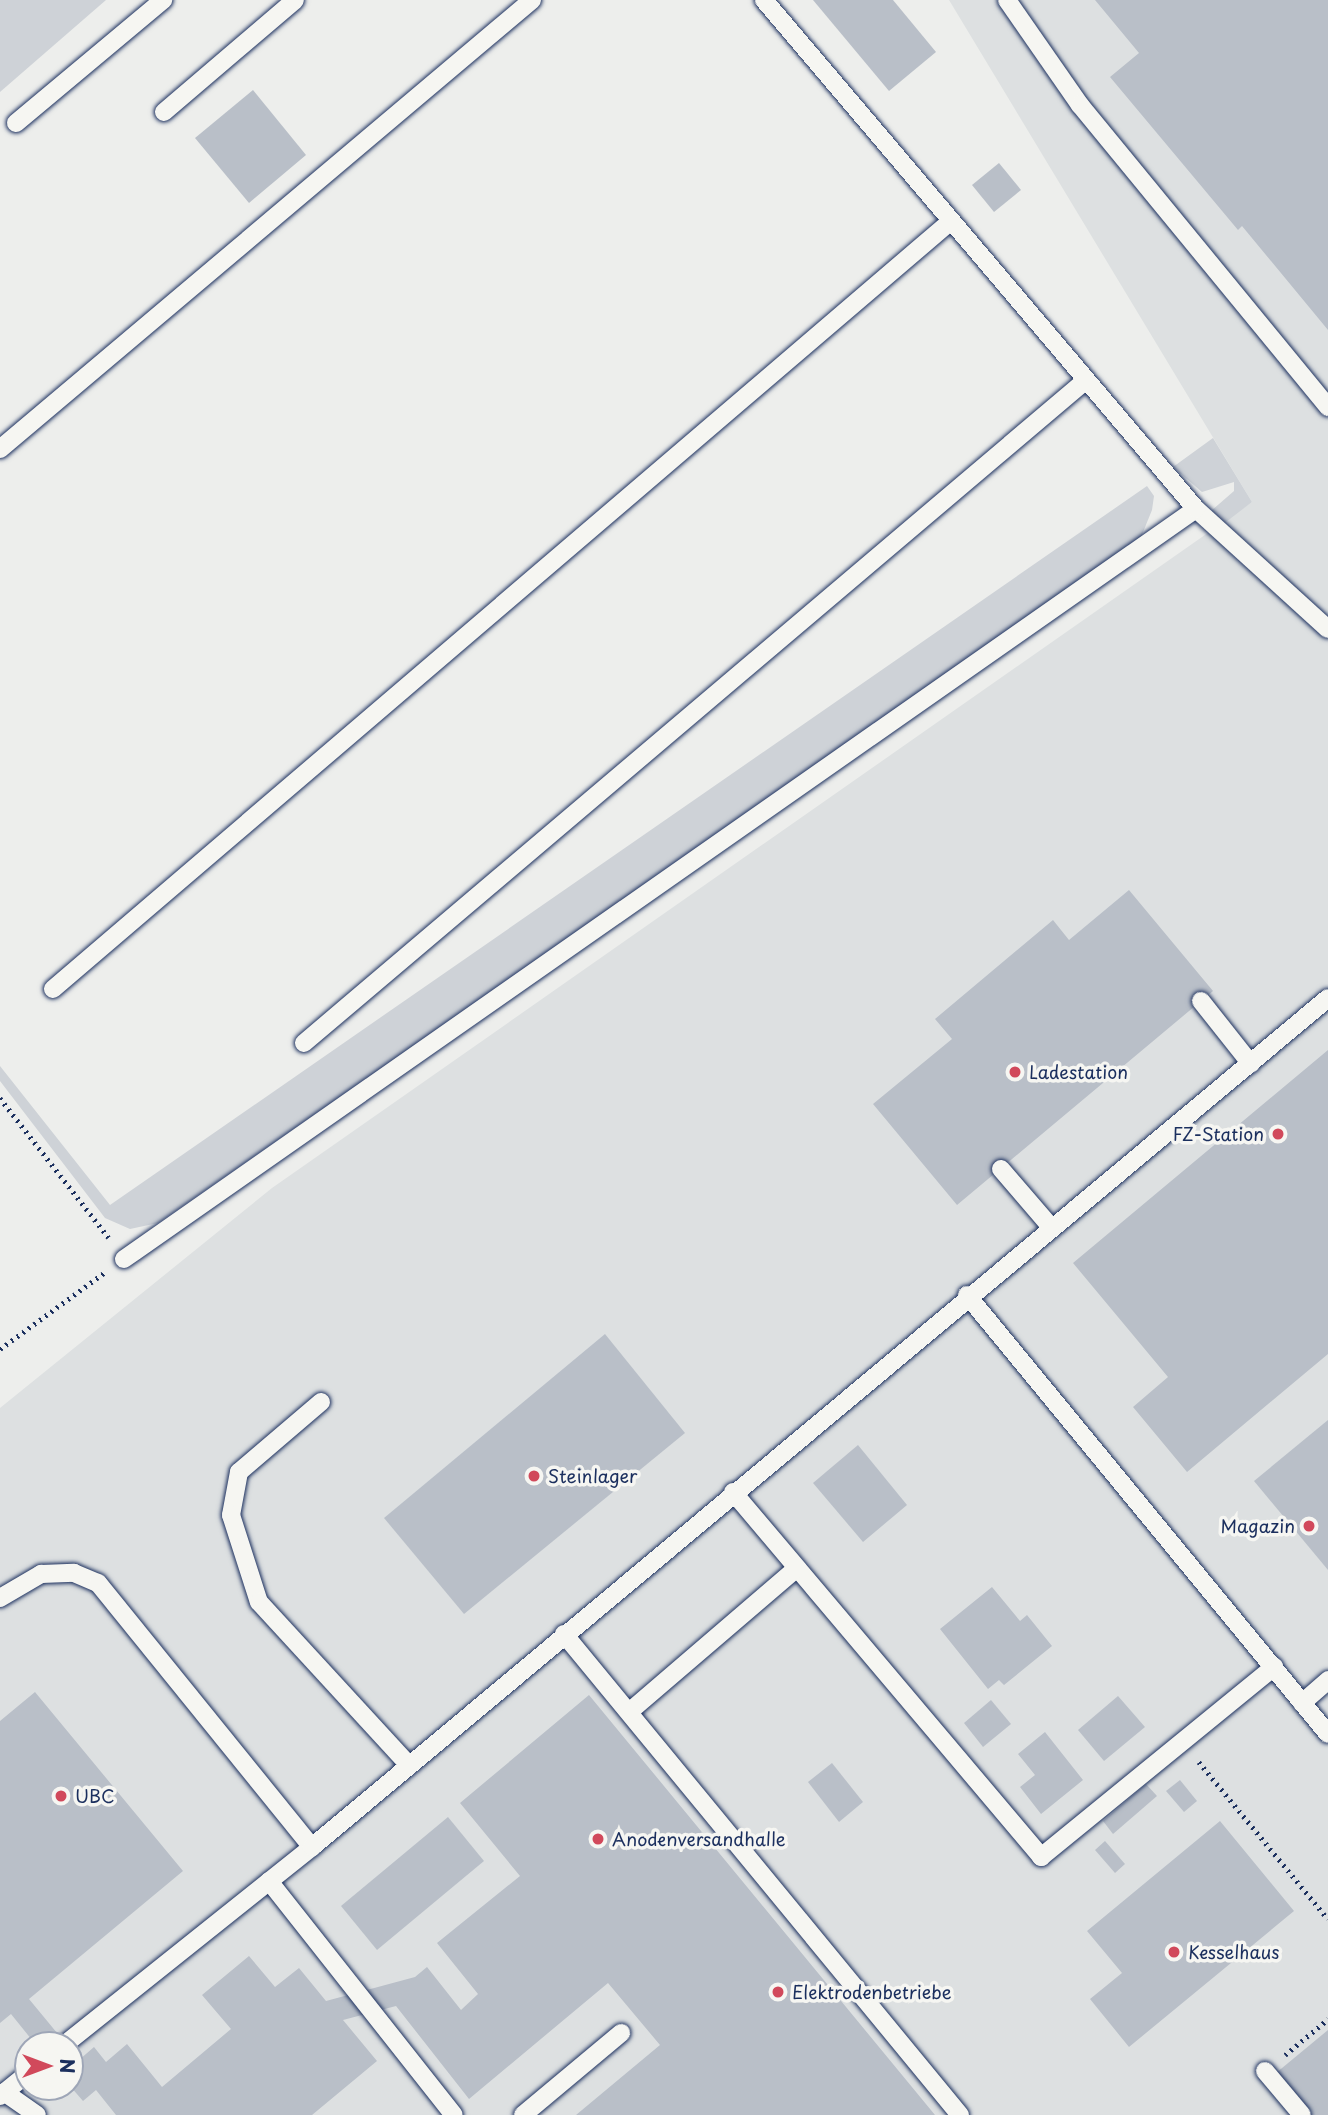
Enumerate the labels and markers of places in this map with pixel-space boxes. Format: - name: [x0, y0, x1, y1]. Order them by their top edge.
- place label: Ladestation: [1029, 1061, 1128, 1083]
- marker: Ladestation: [1007, 1064, 1023, 1080]
- place label: FZ-Station: [1173, 1123, 1264, 1145]
- marker: FZ-Station: [1270, 1126, 1286, 1142]
- place label: Steinlager: [548, 1465, 637, 1487]
- marker: Steinlager: [526, 1468, 542, 1484]
- place label: Magazin: [1220, 1515, 1295, 1537]
- marker: Magazin: [1301, 1518, 1317, 1534]
- place label: UBC: [75, 1785, 115, 1807]
- marker: UBC: [53, 1788, 69, 1804]
- place label: Anodenversandhalle: [612, 1828, 785, 1850]
- marker: Anodenversandhalle: [590, 1831, 606, 1847]
- place label: Kesselhaus: [1188, 1941, 1279, 1963]
- marker: Kesselhaus: [1166, 1944, 1182, 1960]
- place label: Elektrodenbetriebe: [792, 1981, 952, 2003]
- marker: Elektrodenbetriebe: [770, 1984, 786, 2000]

